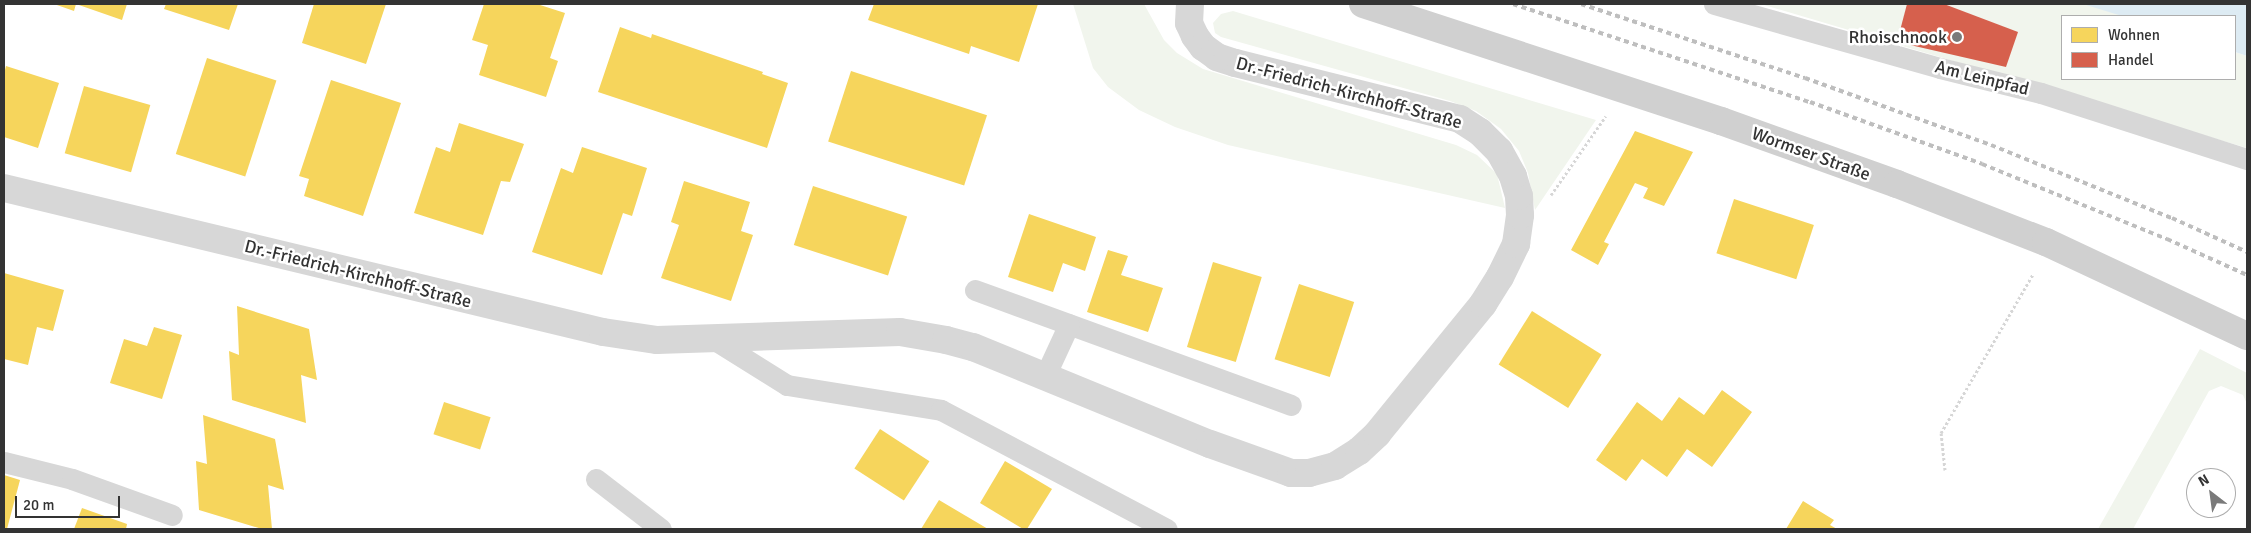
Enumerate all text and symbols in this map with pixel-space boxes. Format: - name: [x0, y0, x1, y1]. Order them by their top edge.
- legend: [2061, 15, 2236, 80]
- place label: Rhoischnook: [1848, 26, 1947, 48]
- text: Wohnen: [2108, 26, 2160, 44]
- marker: Rhoischnook: [1951, 31, 1963, 43]
- text: Handel: [2108, 51, 2154, 69]
- street label: Dr.-Friedrich-Kirchhoff-Straße: [1234, 52, 1464, 134]
- street label: Am Leinpfad: [1933, 56, 2031, 100]
- street label: Wormser Straße: [1749, 123, 1873, 185]
- street label: Dr.-Friedrich-Kirchhoff-Straße: [242, 235, 474, 313]
- north arrow: [2186, 468, 2236, 518]
- text: N: [2195, 471, 2212, 490]
- scale bar: [18, 486, 122, 518]
- text: 20 m: [23, 496, 54, 514]

